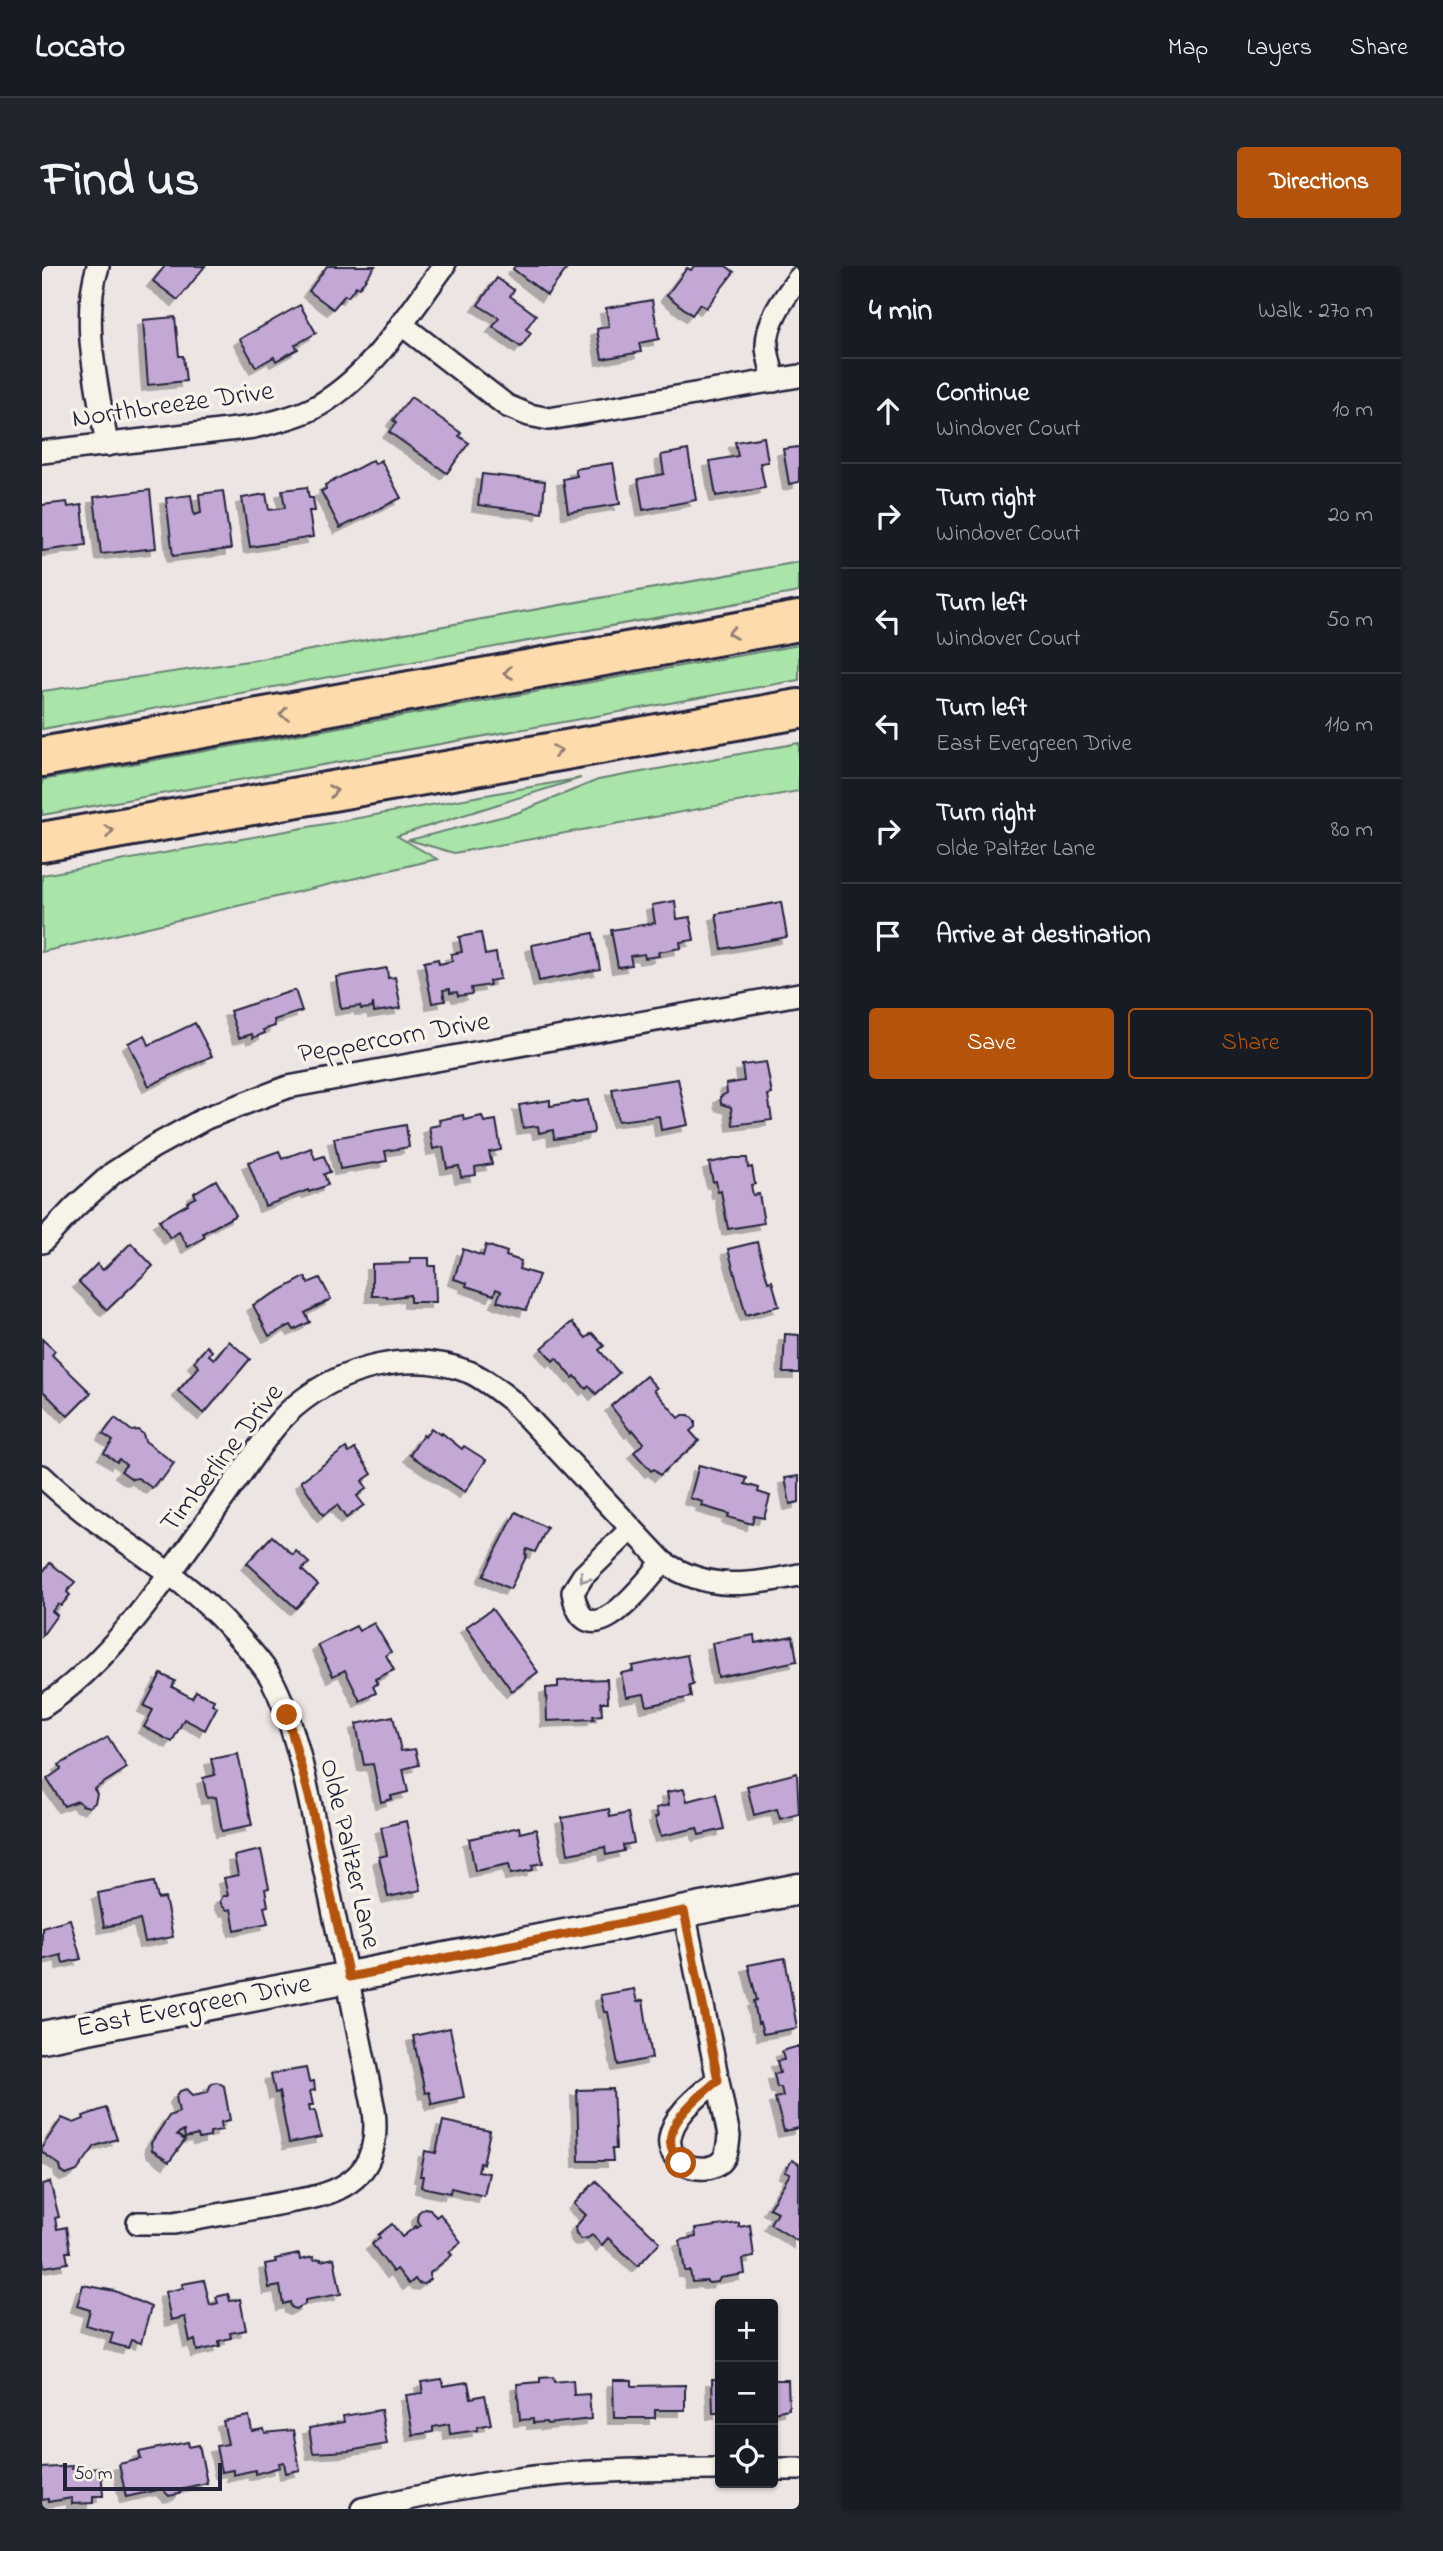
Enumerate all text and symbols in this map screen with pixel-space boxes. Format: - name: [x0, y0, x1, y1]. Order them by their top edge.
- text: Locato: [35, 24, 125, 72]
- text: Map: [1168, 31, 1208, 66]
- text: Layers: [1246, 31, 1312, 66]
- text: Share: [1350, 31, 1408, 66]
- text: Find us: [42, 146, 199, 218]
- button: Directions: [1237, 147, 1401, 218]
- text: 4 min: [869, 290, 932, 334]
- text: Walk · 270 m: [1258, 295, 1373, 328]
- street label: Northbreeze Drive: [70, 372, 277, 440]
- text: Continue: [936, 375, 1029, 413]
- icon: ahead: [869, 392, 907, 430]
- text: 10 m: [1332, 394, 1373, 427]
- text: Windover Court: [936, 413, 1081, 446]
- text: Turn right: [936, 480, 1036, 518]
- icon: right: [869, 497, 907, 535]
- text: 20 m: [1328, 499, 1373, 532]
- text: Windover Court: [936, 518, 1081, 551]
- text: Turn left: [936, 585, 1027, 623]
- icon: left: [869, 602, 907, 640]
- text: 50 m: [1326, 604, 1373, 637]
- text: Windover Court: [936, 623, 1081, 656]
- one-way arrow: [726, 625, 738, 640]
- one-way arrow: [502, 665, 514, 680]
- text: Turn left: [936, 690, 1027, 728]
- one-way arrow: [278, 705, 290, 720]
- icon: left: [869, 707, 907, 745]
- text: 110 m: [1325, 709, 1373, 742]
- text: East Evergreen Drive: [936, 728, 1132, 761]
- one-way arrow: [551, 745, 563, 760]
- one-way arrow: [327, 784, 339, 799]
- text: Turn right: [936, 795, 1036, 833]
- icon: right: [869, 812, 907, 850]
- text: 80 m: [1331, 814, 1373, 847]
- one-way arrow: [103, 824, 115, 839]
- text: Olde Paltzer Lane: [936, 833, 1095, 866]
- icon: arrive: [869, 917, 907, 955]
- text: Arrive at destination: [936, 917, 1151, 955]
- street label: Peppercorn Drive: [295, 1002, 493, 1076]
- button: Save: [869, 1008, 1114, 1079]
- button: Share: [1128, 1008, 1373, 1079]
- street label: Timberline Drive: [151, 1375, 295, 1543]
- one-way arrow: [579, 1570, 592, 1582]
- route end: [271, 1699, 302, 1730]
- street label: Olde Paltzer Lane: [307, 1755, 391, 1954]
- street label: East Evergreen Drive: [73, 1964, 315, 2050]
- route start: [665, 2147, 696, 2178]
- map controls: [715, 2299, 778, 2488]
- button: +: [715, 2299, 778, 2362]
- button: −: [715, 2362, 778, 2425]
- button: locate: [715, 2425, 778, 2488]
- scale bar: [63, 2460, 222, 2492]
- text: 50 m: [74, 2461, 113, 2488]

